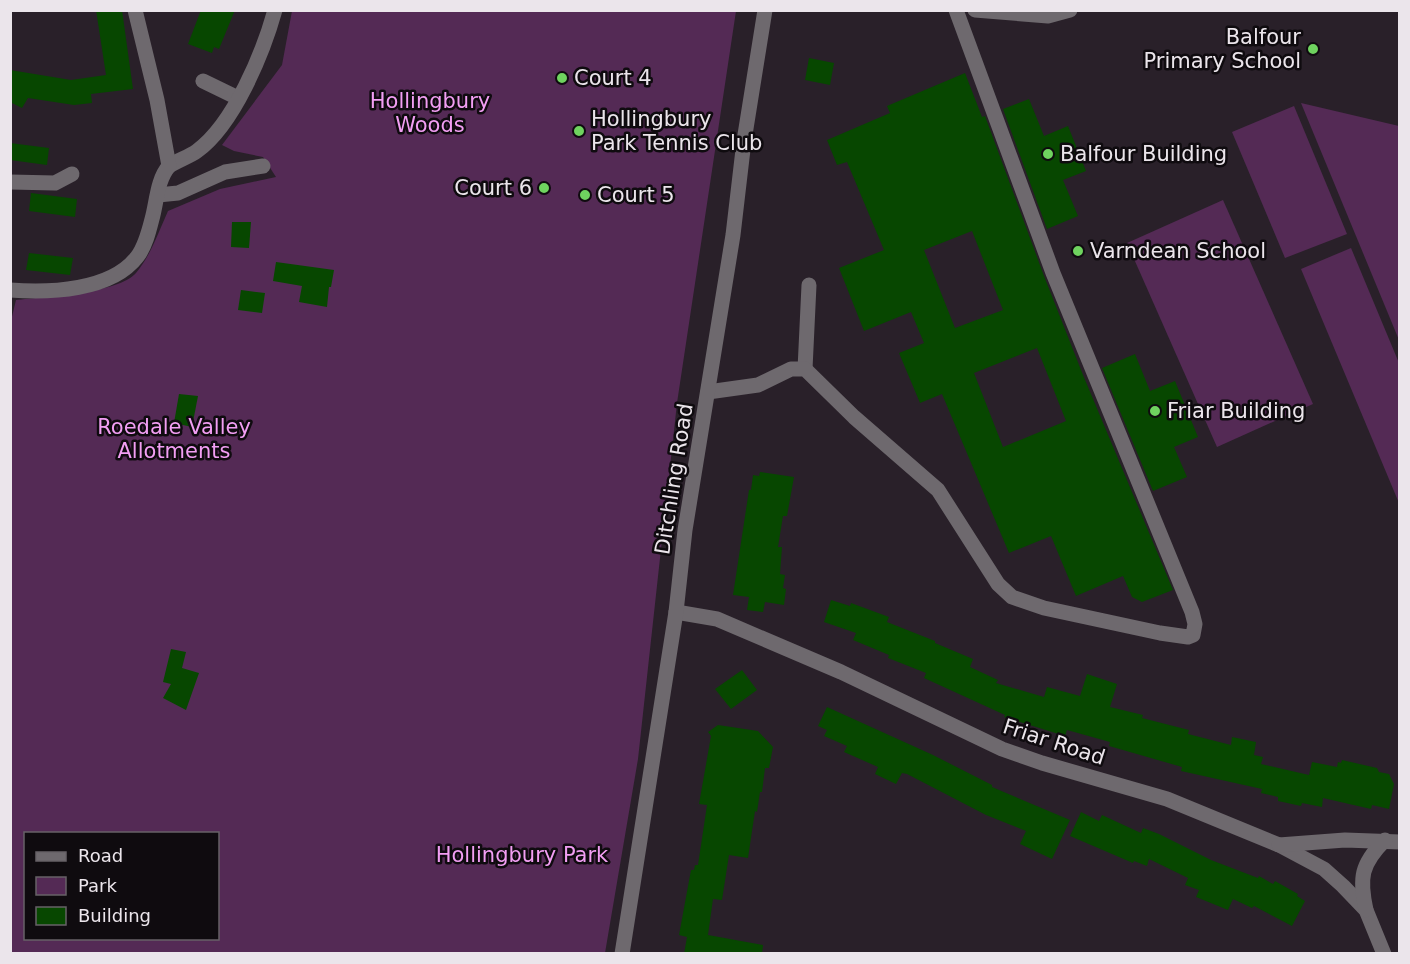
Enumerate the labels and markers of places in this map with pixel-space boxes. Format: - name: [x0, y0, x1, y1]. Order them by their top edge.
- place label: Balfour Primary School: [1143, 25, 1301, 73]
- marker: Balfour Primary School: [1306, 42, 1320, 56]
- place label: Court 4: [574, 66, 652, 90]
- marker: Court 4: [555, 71, 569, 85]
- place label: Hollingbury Park Tennis Club: [591, 107, 762, 155]
- marker: Hollingbury Park Tennis Club: [572, 124, 586, 138]
- place label: Balfour Building: [1060, 142, 1227, 166]
- marker: Balfour Building: [1041, 147, 1055, 161]
- place label: Court 6: [454, 176, 532, 200]
- marker: Court 6: [537, 181, 551, 195]
- place label: Court 5: [597, 183, 675, 207]
- marker: Court 5: [578, 188, 592, 202]
- place label: Varndean School: [1090, 239, 1266, 263]
- marker: Varndean School: [1071, 244, 1085, 258]
- place label: Friar Building: [1167, 399, 1305, 423]
- marker: Friar Building: [1148, 404, 1162, 418]

